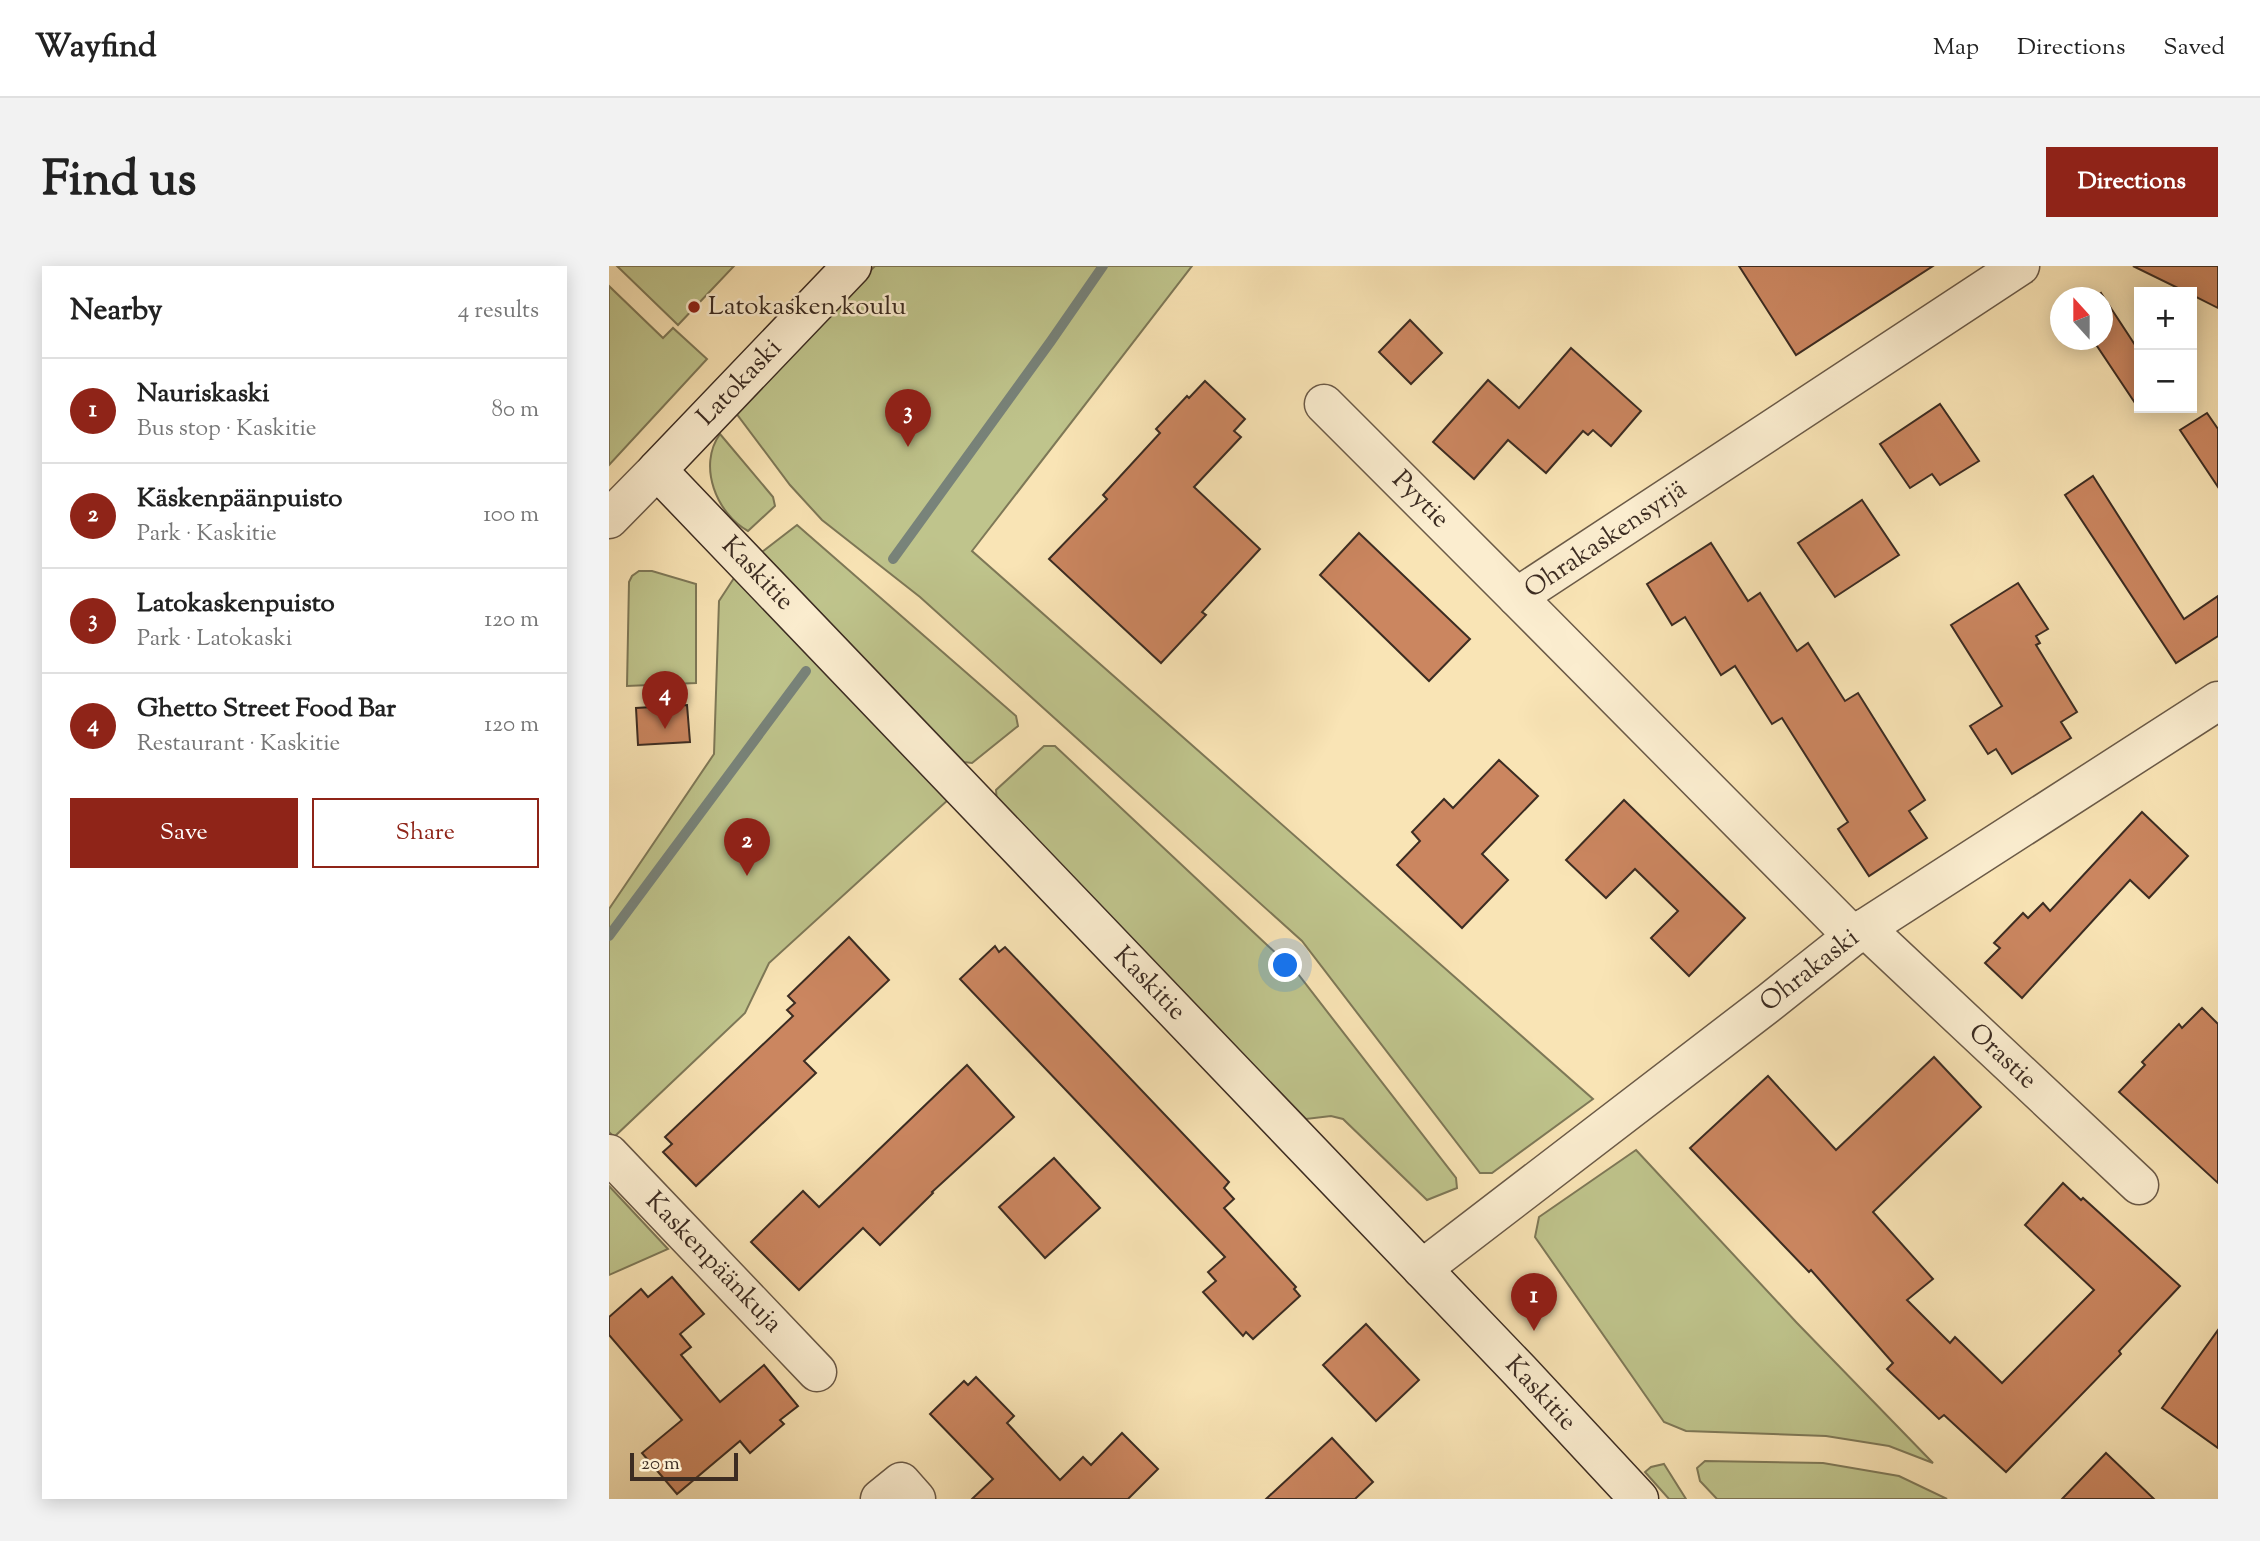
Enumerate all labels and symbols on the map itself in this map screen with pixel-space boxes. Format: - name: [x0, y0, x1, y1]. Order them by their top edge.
- north arrow: [2050, 287, 2113, 350]
- place label: Latokasken koulu: [708, 289, 906, 326]
- marker: Latokasken koulu: [686, 299, 702, 315]
- street label: Latokaski: [689, 331, 791, 435]
- pin: 3: [885, 389, 931, 447]
- street label: Pyytie: [1383, 463, 1457, 537]
- street label: Ohrakaskensyrjä: [1517, 472, 1695, 608]
- street label: Kaskitie: [712, 529, 802, 619]
- pin: 4: [642, 671, 688, 729]
- pin: 2: [724, 818, 770, 876]
- street label: Ohrakaski: [1753, 920, 1867, 1022]
- street label: Kaskitie: [1104, 939, 1194, 1029]
- your location: [1268, 948, 1302, 982]
- street label: Orastie: [1959, 1015, 2045, 1099]
- street label: Kaskenpäänkuja: [636, 1184, 790, 1342]
- pin: 1: [1511, 1273, 1557, 1331]
- street label: Kaskitie: [1496, 1348, 1584, 1440]
- scale bar: [630, 1450, 739, 1482]

